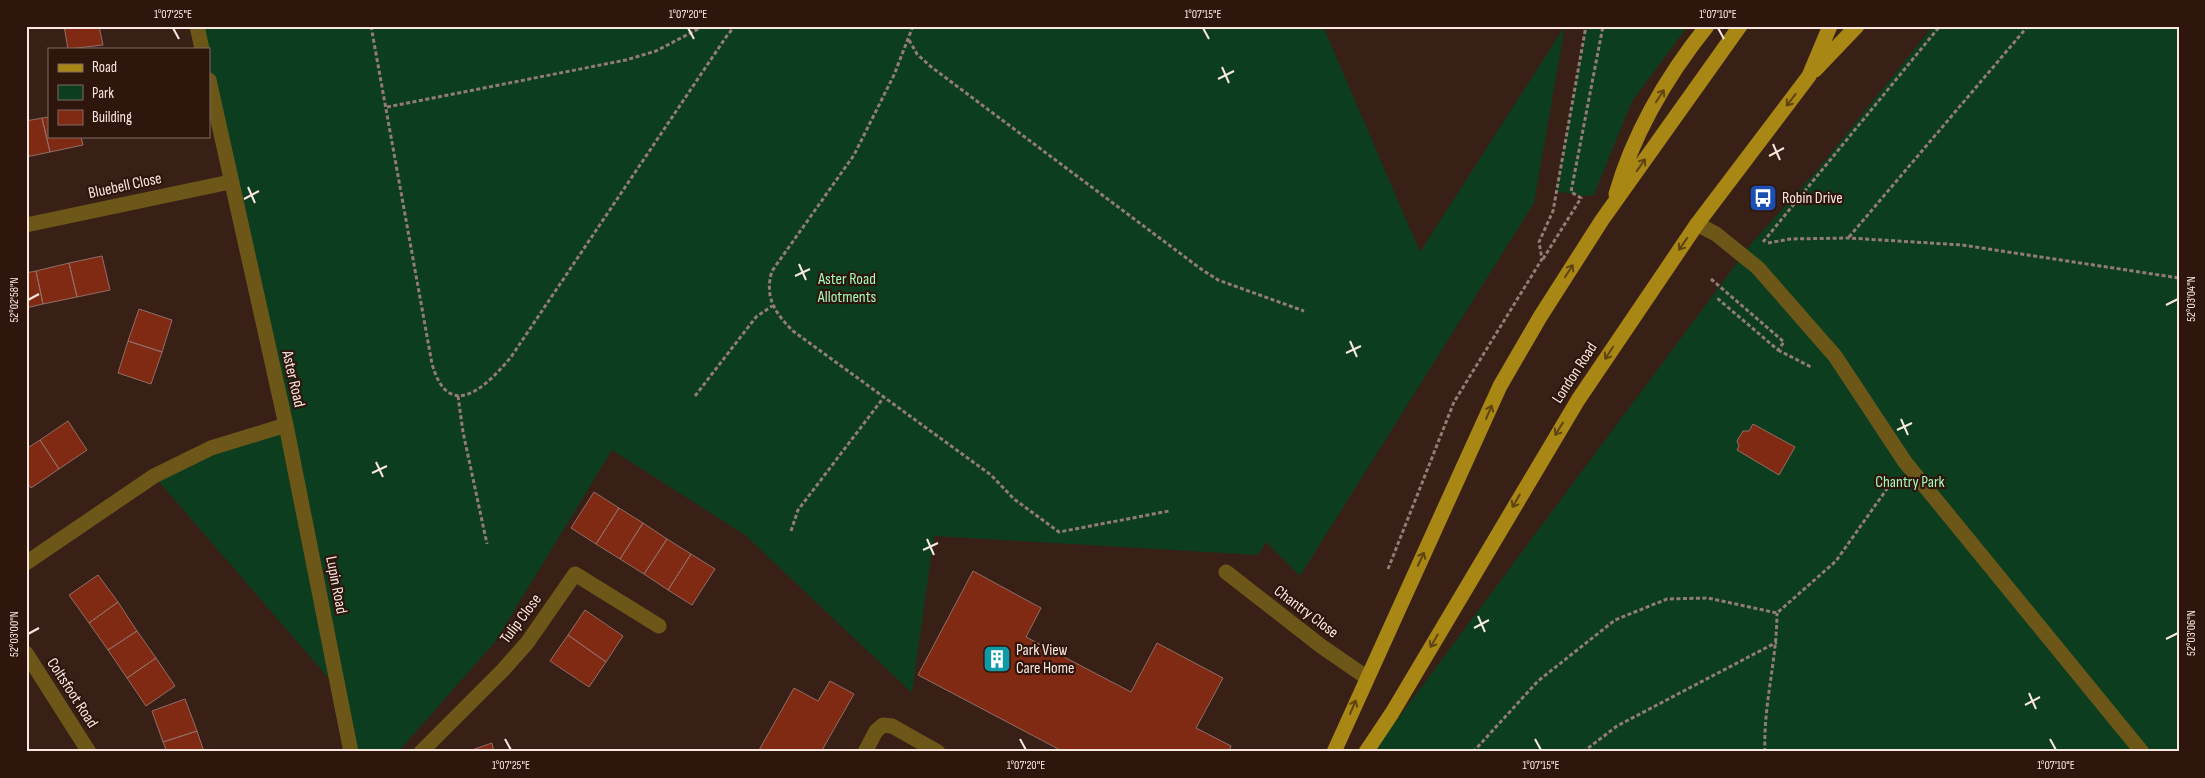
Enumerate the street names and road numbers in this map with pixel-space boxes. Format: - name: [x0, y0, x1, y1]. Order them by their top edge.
- street label: Bluebell Close: [87, 169, 163, 203]
- street label: London Road: [1548, 339, 1602, 407]
- street label: Aster Road: [277, 348, 309, 409]
- street label: Lupin Road: [321, 555, 351, 615]
- street label: Chantry Close: [1270, 582, 1342, 642]
- street label: Tulip Close: [496, 591, 546, 647]
- street label: Coltsfoot Road: [42, 655, 102, 731]

